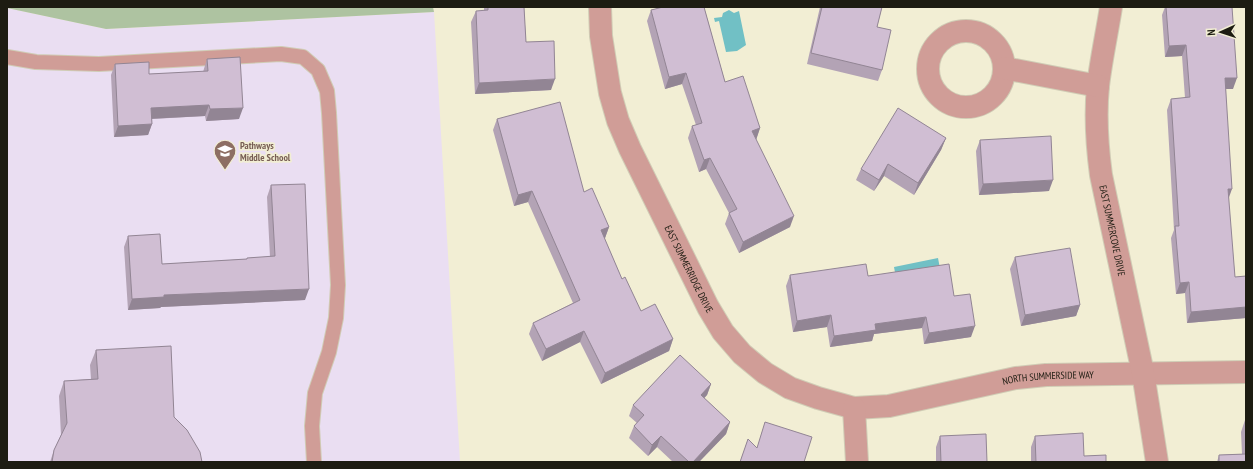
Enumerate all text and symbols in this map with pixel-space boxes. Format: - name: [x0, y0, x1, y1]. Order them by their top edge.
- north arrow: [1201, 12, 1241, 52]
- text: N: [1204, 29, 1218, 36]
- school or university icon: Pathways Middle School: [212, 138, 238, 171]
- place label: Pathways Middle School: [240, 139, 291, 164]
- street label: EAST SUMMERCOVE DRIVE: [1096, 184, 1128, 277]
- street label: EAST SUMMERRIDGE DRIVE: [662, 223, 716, 315]
- street label: NORTH SUMMERSIDE WAY: [1001, 368, 1094, 388]

